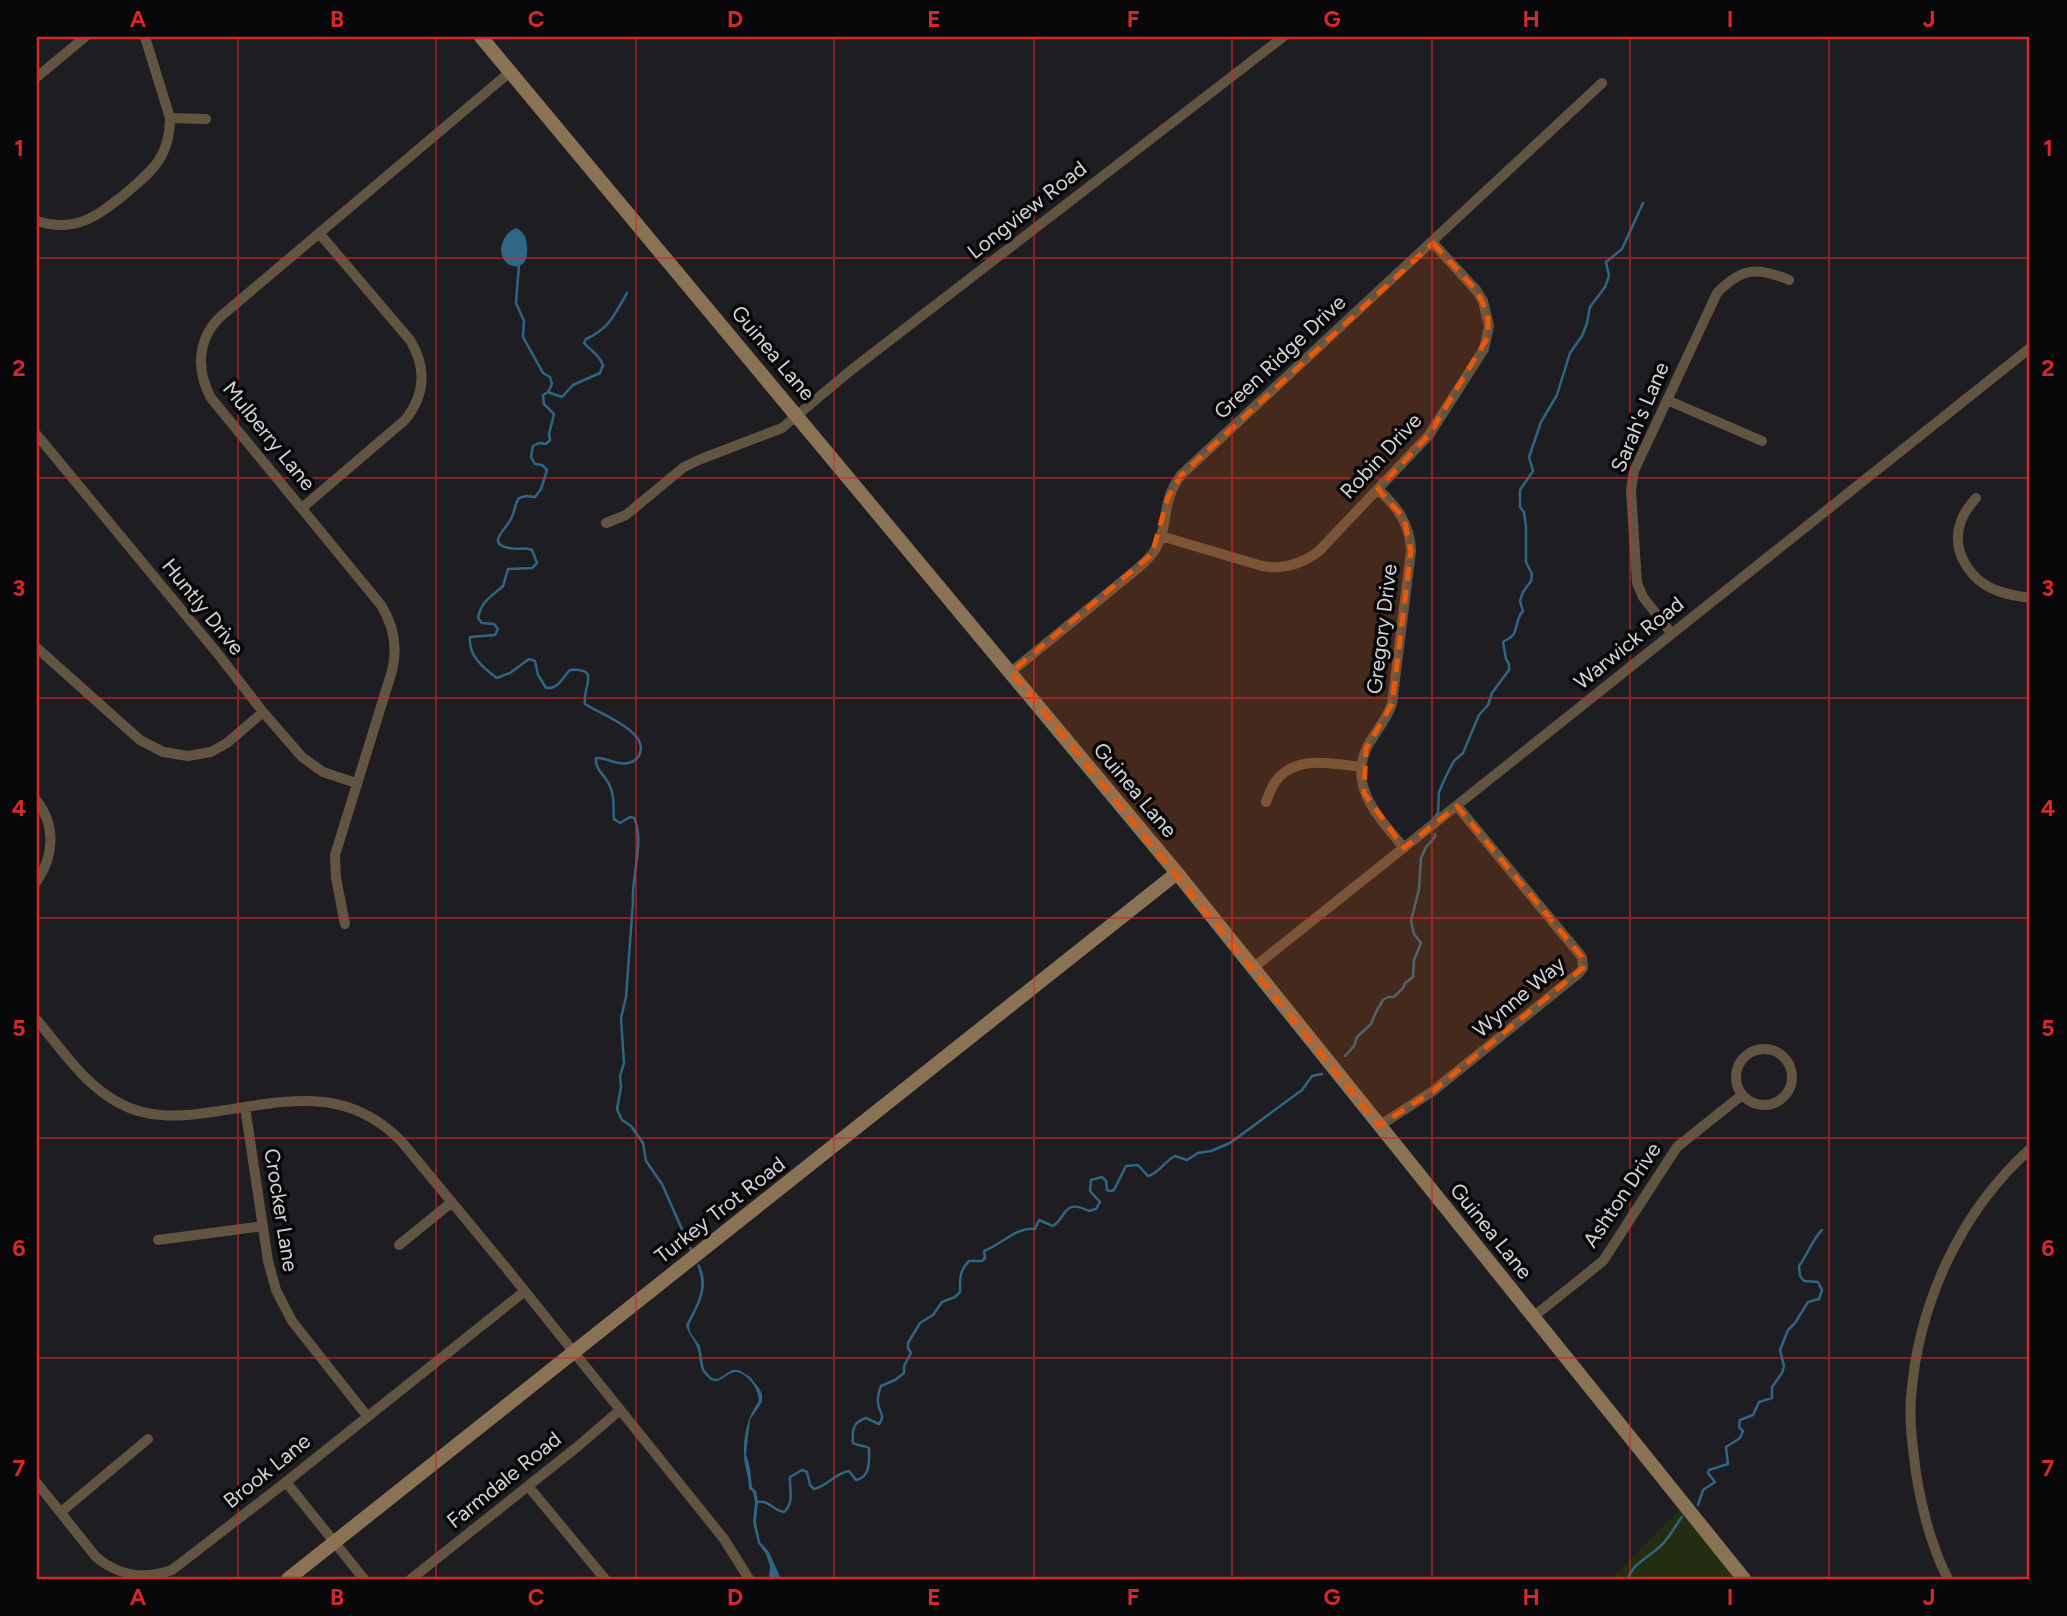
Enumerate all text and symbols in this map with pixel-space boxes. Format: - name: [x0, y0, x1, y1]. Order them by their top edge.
- text: A: [130, 5, 147, 33]
- text: B: [330, 5, 344, 33]
- text: C: [528, 5, 545, 33]
- text: D: [727, 5, 743, 33]
- text: E: [927, 5, 941, 33]
- text: F: [1127, 5, 1140, 33]
- text: G: [1323, 5, 1341, 33]
- text: H: [1522, 5, 1540, 33]
- text: I: [1727, 5, 1733, 33]
- text: J: [1923, 5, 1935, 33]
- text: 1: [14, 134, 24, 162]
- text: 1: [2043, 134, 2053, 162]
- street label: Longview Road: [962, 155, 1091, 264]
- street label: Green Ridge Drive: [1209, 289, 1351, 424]
- street label: Guinea Lane: [726, 300, 820, 405]
- text: 2: [12, 354, 26, 382]
- text: 2: [2041, 354, 2055, 382]
- street label: Sarah's Lane: [1605, 358, 1674, 476]
- street label: Mulberry Lane: [218, 376, 321, 495]
- street label: Robin Drive: [1335, 408, 1427, 504]
- street label: Huntly Drive: [157, 554, 250, 660]
- street label: Gregory Drive: [1361, 562, 1402, 695]
- text: 3: [13, 574, 25, 602]
- text: 3: [2042, 574, 2054, 602]
- street label: Warwick Road: [1569, 591, 1688, 694]
- street label: Guinea Lane: [1088, 737, 1182, 842]
- text: 4: [12, 794, 26, 822]
- text: 4: [2041, 794, 2055, 822]
- street label: Wynne Way: [1468, 951, 1570, 1042]
- text: 5: [12, 1014, 26, 1042]
- text: 5: [2041, 1014, 2055, 1042]
- street label: Ashton Drive: [1577, 1137, 1666, 1252]
- street label: Crocker Lane: [259, 1147, 304, 1273]
- street label: Turkey Trot Road: [650, 1151, 790, 1268]
- street label: Guinea Lane: [1445, 1178, 1538, 1284]
- text: 6: [12, 1234, 26, 1262]
- text: 6: [2041, 1234, 2055, 1262]
- street label: Farmdale Road: [442, 1426, 566, 1533]
- street label: Brook Lane: [218, 1428, 315, 1513]
- text: 7: [13, 1454, 26, 1482]
- text: 7: [2042, 1454, 2055, 1482]
- text: A: [130, 1583, 147, 1611]
- text: B: [330, 1583, 344, 1611]
- text: C: [528, 1583, 545, 1611]
- text: D: [727, 1583, 743, 1611]
- text: E: [927, 1583, 941, 1611]
- text: F: [1127, 1583, 1140, 1611]
- text: G: [1323, 1583, 1341, 1611]
- text: H: [1522, 1583, 1540, 1611]
- text: I: [1727, 1583, 1733, 1611]
- text: J: [1923, 1583, 1935, 1611]

